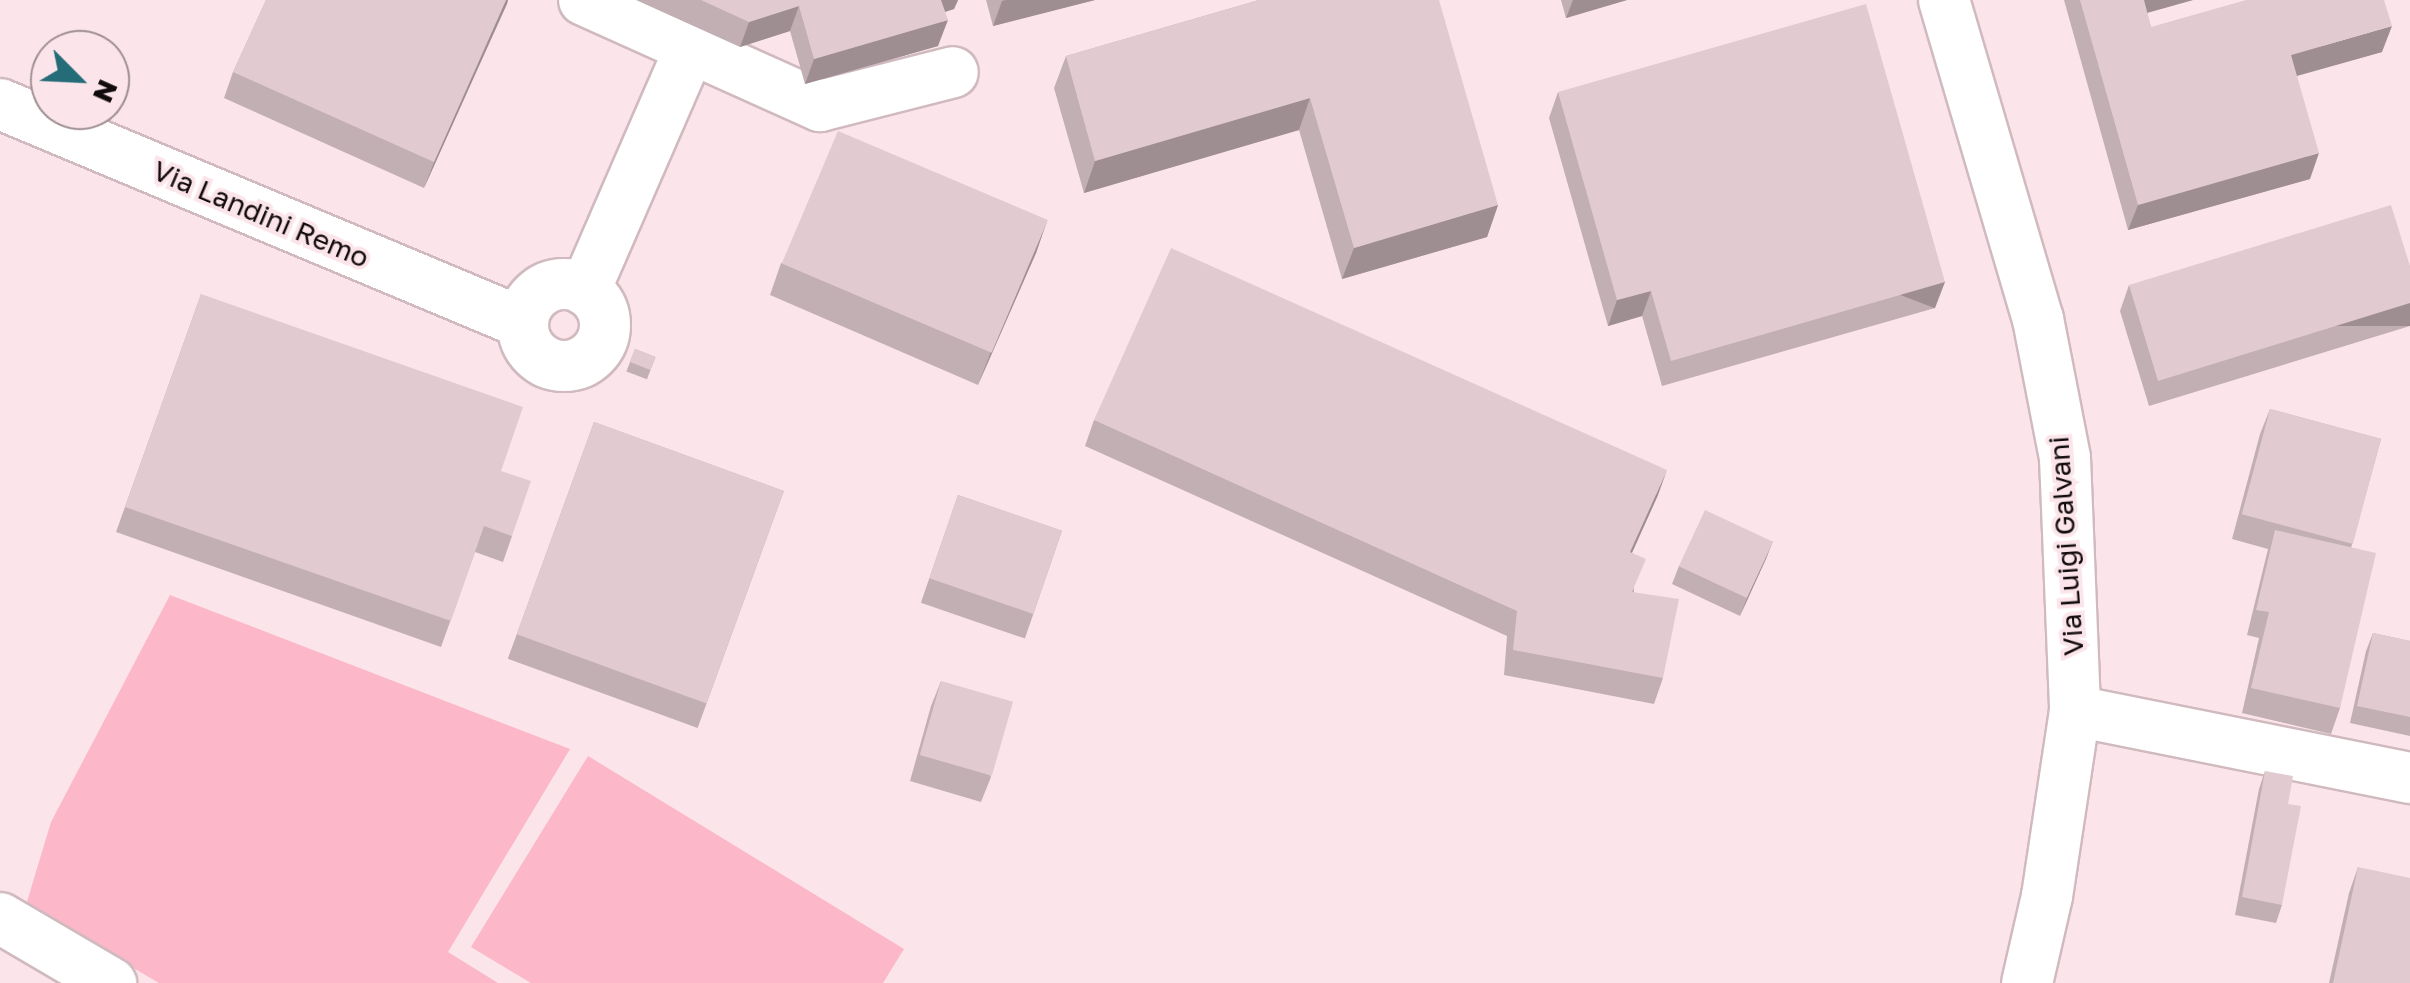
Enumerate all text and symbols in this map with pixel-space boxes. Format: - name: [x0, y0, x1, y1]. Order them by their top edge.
- north arrow: [30, 30, 130, 130]
- text: N: [87, 75, 125, 108]
- street label: Via Landini Remo: [148, 153, 374, 275]
- street label: Via Luigi Galvani: [2042, 435, 2090, 657]

